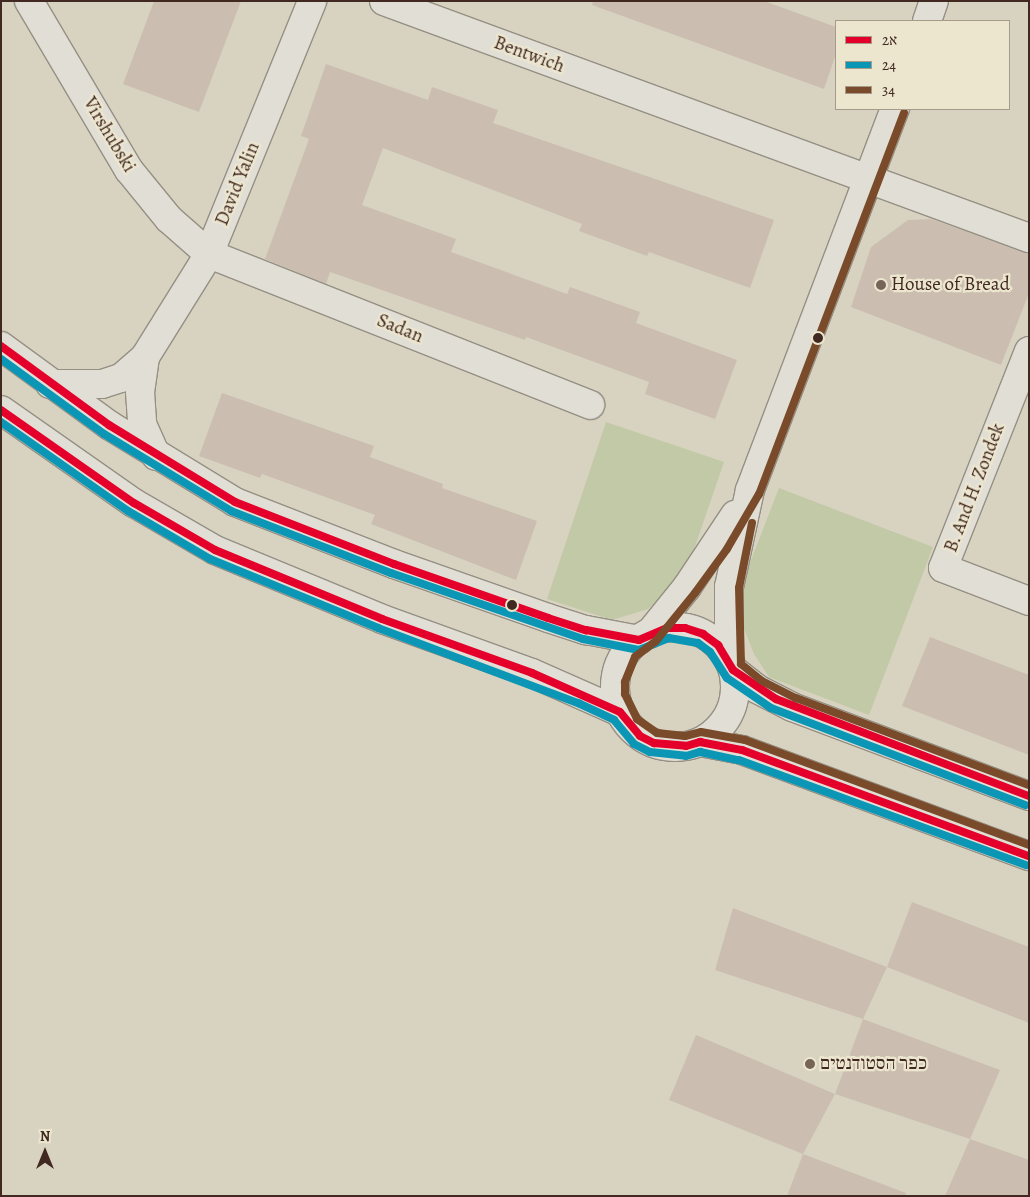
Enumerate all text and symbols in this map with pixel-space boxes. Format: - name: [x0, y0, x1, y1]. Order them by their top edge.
- legend: [835, 20, 1010, 110]
- text: 2א: [882, 30, 897, 50]
- street label: Bentwich: [491, 32, 567, 78]
- text: 24: [882, 55, 896, 75]
- text: 34: [882, 80, 895, 100]
- street label: Virshubski: [78, 93, 140, 177]
- street label: David Yalin: [211, 139, 265, 229]
- place label: House of Bread: [891, 274, 1010, 296]
- marker: House of Bread: [875, 279, 887, 291]
- street label: Sadan: [373, 309, 427, 349]
- unlabelled marker: [813, 333, 823, 343]
- street label: B. And H. Zondek: [940, 420, 1010, 556]
- unlabelled marker: [507, 600, 517, 610]
- place label: כפר הסטודנטים: [820, 1053, 927, 1075]
- marker: כפר הסטודנטים: [804, 1058, 816, 1070]
- north arrow: [20, 1127, 70, 1177]
- text: N: [40, 1127, 50, 1146]

